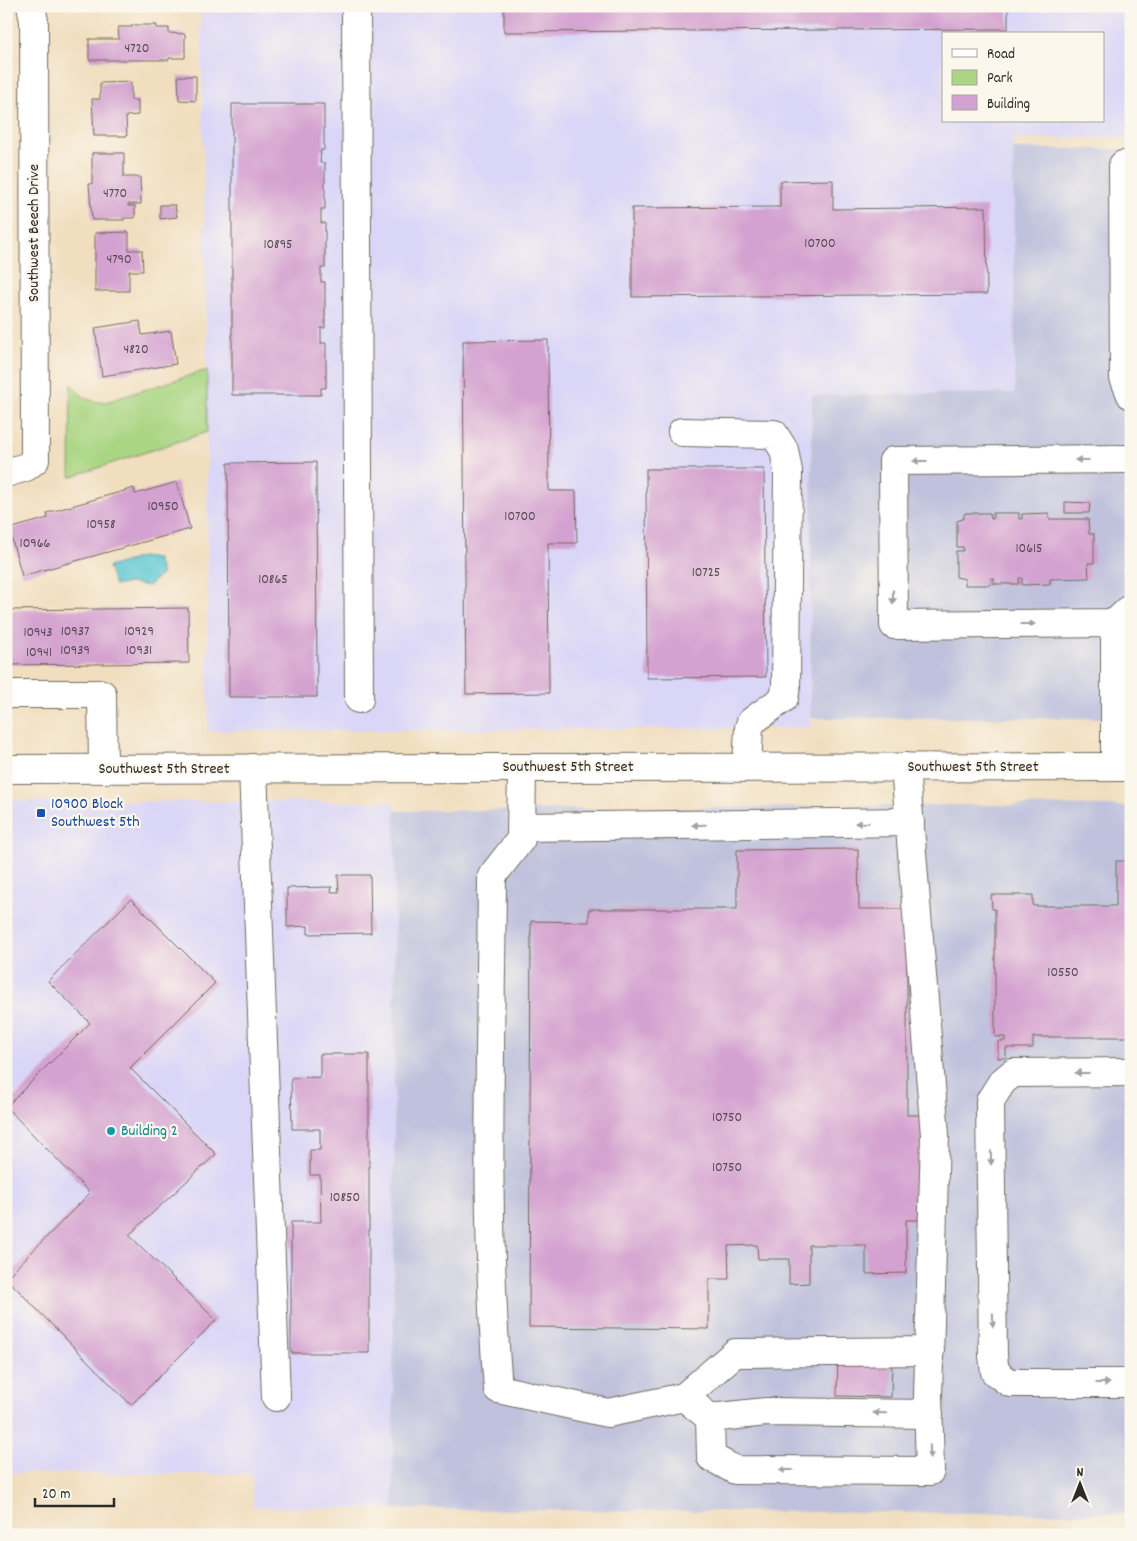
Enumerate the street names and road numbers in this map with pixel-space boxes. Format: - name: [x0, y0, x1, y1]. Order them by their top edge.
- street label: Southwest Beech Drive: [23, 164, 46, 302]
- street label: Southwest 5th Street: [502, 756, 634, 779]
- street label: Southwest 5th Street: [907, 756, 1039, 779]
- street label: Southwest 5th Street: [98, 758, 230, 781]

